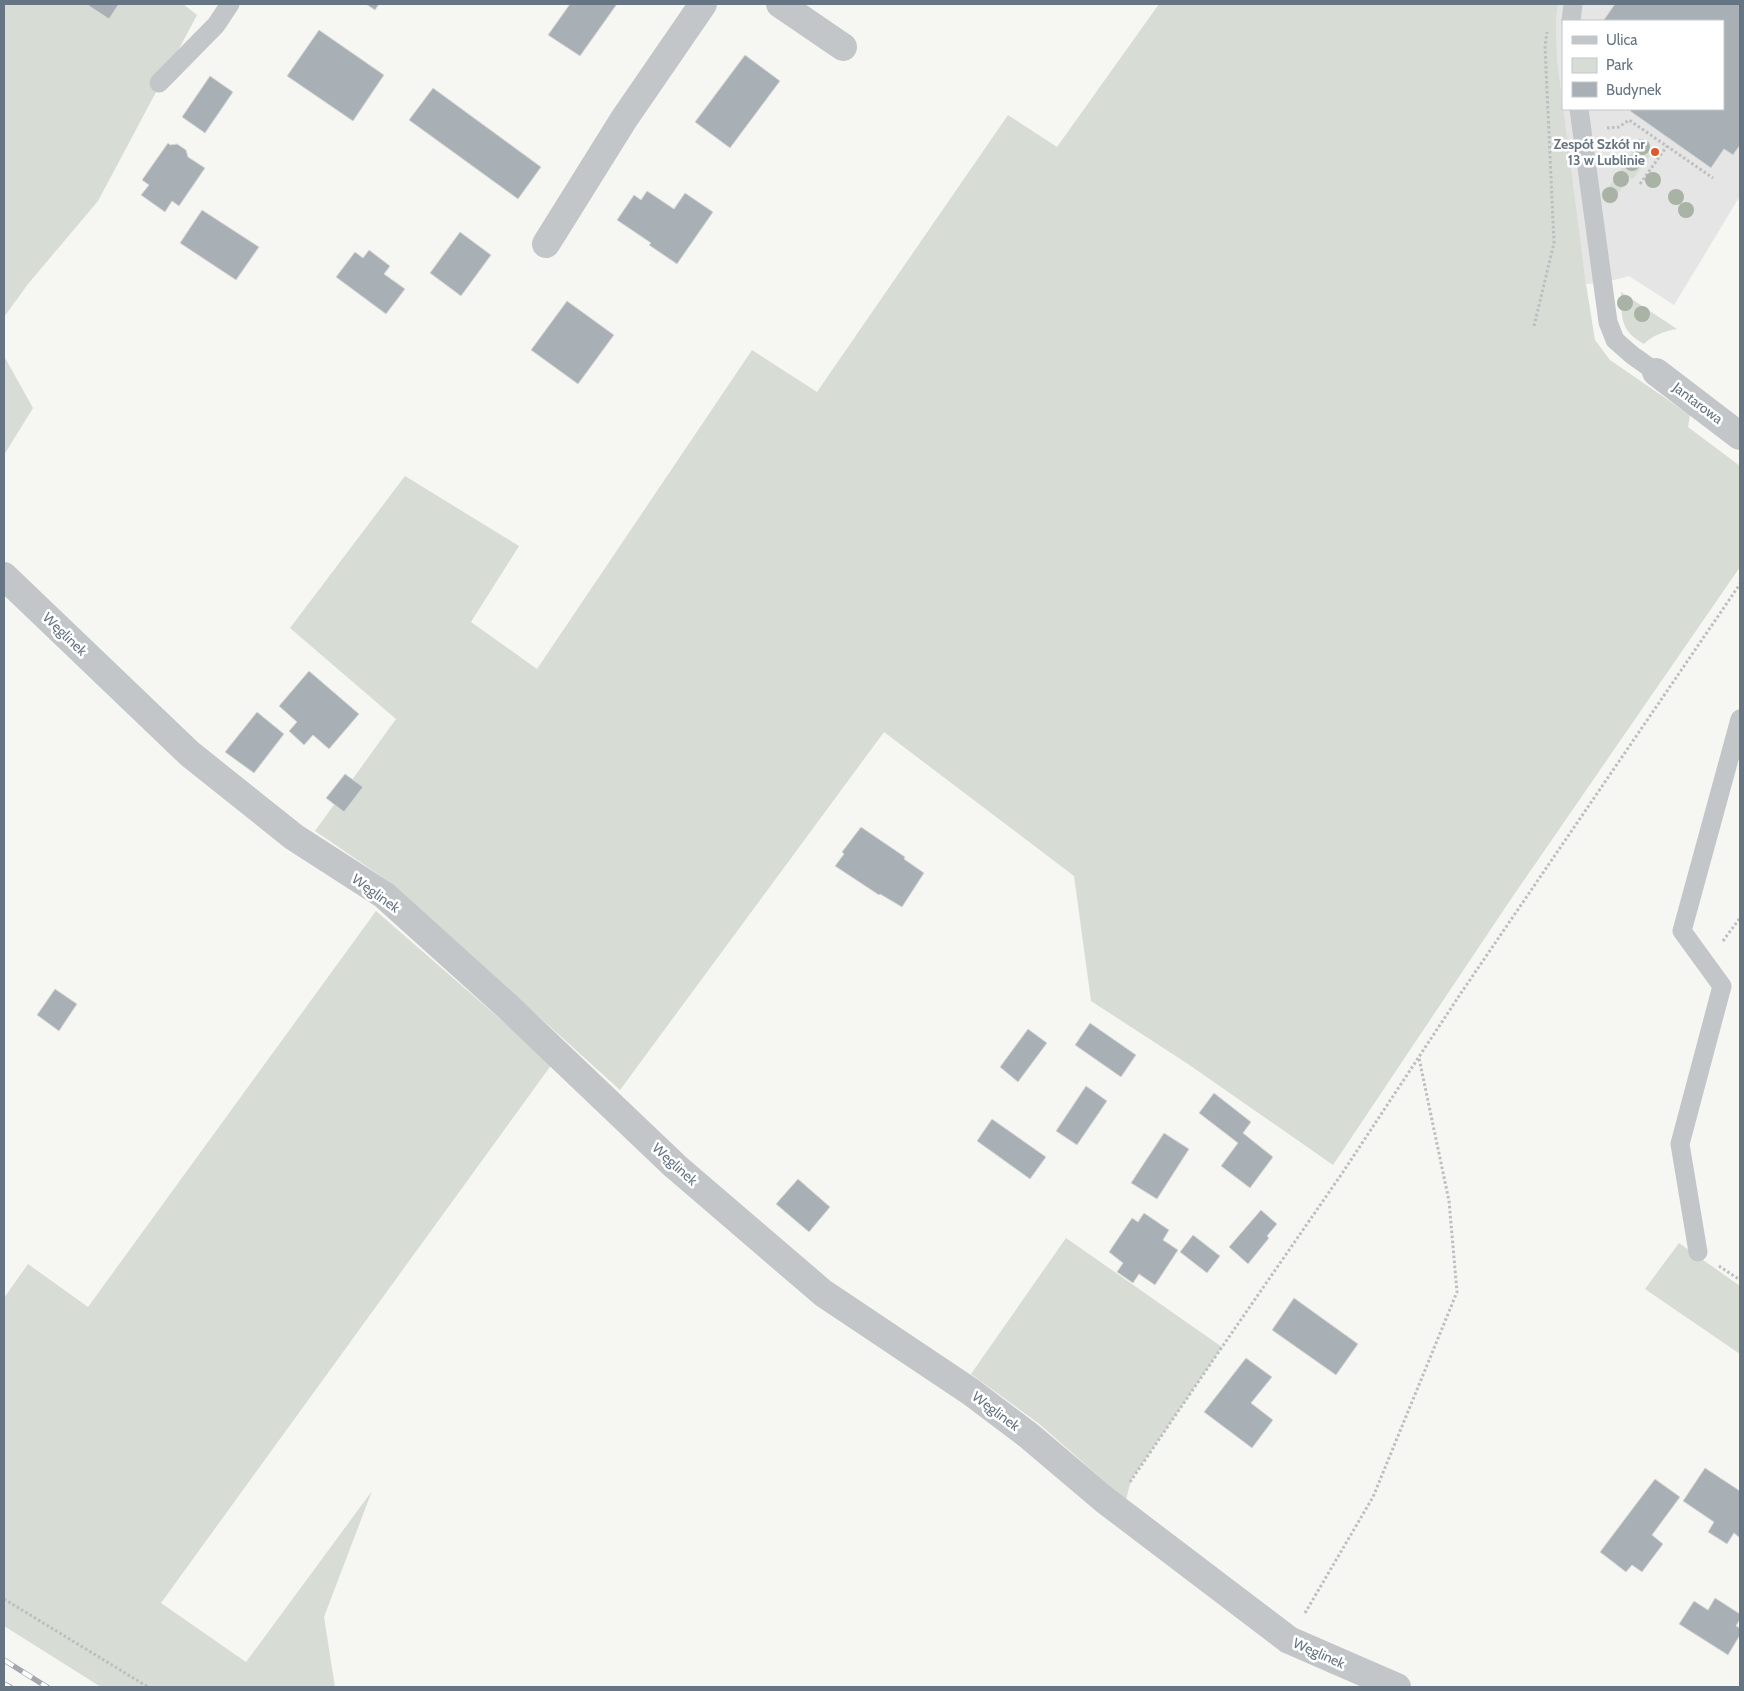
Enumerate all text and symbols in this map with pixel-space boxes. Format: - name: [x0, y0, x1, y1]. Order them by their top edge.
- legend: [1562, 20, 1724, 110]
- text: Ulica: [1606, 31, 1638, 49]
- text: Park: [1606, 56, 1633, 74]
- text: Budynek: [1606, 81, 1662, 99]
- place label: Zespół Szkół nr 13 w Lublinie: [1554, 135, 1645, 169]
- marker: Zespół Szkół nr 13 w Lublinie: [1649, 146, 1661, 158]
- street label: Jantarowa: [1669, 378, 1727, 428]
- street label: Węglinek: [39, 608, 92, 660]
- street label: Węglinek: [348, 870, 404, 917]
- street label: Węglinek: [649, 1139, 702, 1190]
- street label: Węglinek: [969, 1387, 1024, 1435]
- street label: Węglinek: [1290, 1634, 1348, 1673]

